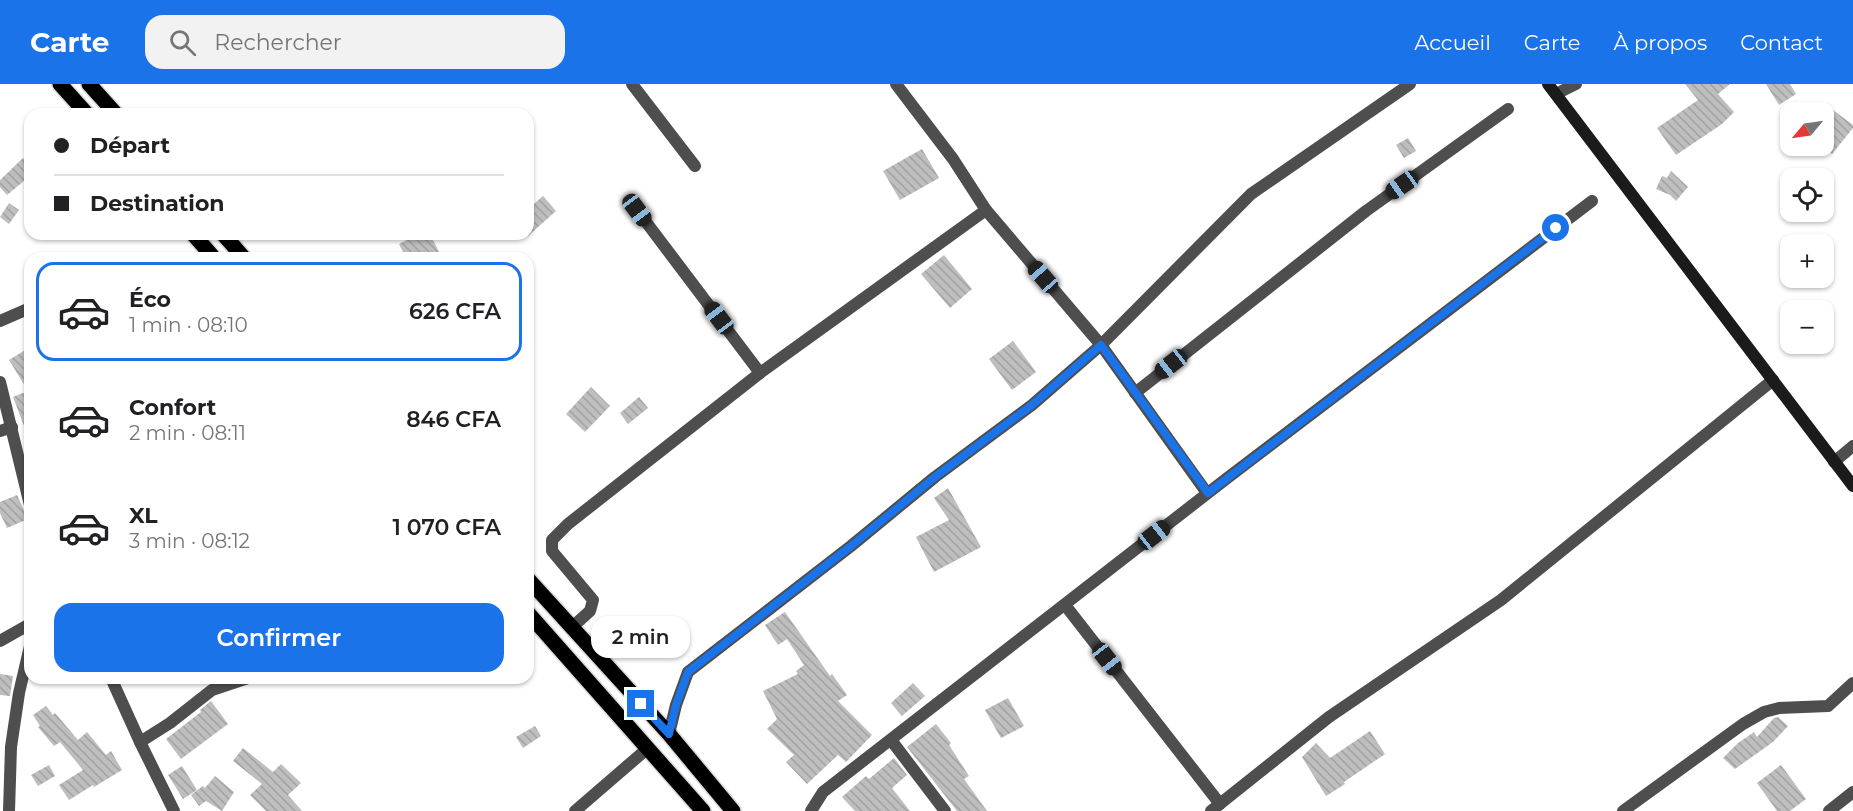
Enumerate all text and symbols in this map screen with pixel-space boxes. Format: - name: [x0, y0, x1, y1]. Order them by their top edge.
- search box: [145, 15, 565, 69]
- text: Carte: [30, 25, 109, 59]
- icon: search: [166, 26, 199, 59]
- text: Rechercher: [214, 29, 342, 56]
- text: Accueil: [1414, 30, 1491, 55]
- text: Carte: [1524, 30, 1580, 55]
- text: À propos: [1613, 30, 1707, 55]
- text: Contact: [1740, 30, 1823, 55]
- north arrow: [1780, 102, 1834, 156]
- map controls: [1780, 102, 1834, 354]
- text: Départ: [90, 132, 170, 159]
- car: [1382, 167, 1422, 203]
- button: locate: [1780, 168, 1834, 222]
- text: Destination: [90, 190, 225, 217]
- car: [619, 190, 655, 230]
- route start: [1542, 214, 1569, 241]
- button: +: [1780, 234, 1834, 288]
- car: [1024, 258, 1062, 296]
- icon: car: [57, 285, 111, 339]
- text: Éco: [129, 286, 171, 313]
- text: 626 CFA: [409, 298, 501, 325]
- car: [701, 298, 737, 338]
- button: −: [1780, 300, 1834, 354]
- text: 1 min · 08:10: [129, 313, 248, 337]
- car: [1151, 346, 1191, 382]
- icon: car: [57, 393, 111, 447]
- text: Confort: [129, 394, 216, 421]
- text: 846 CFA: [406, 406, 501, 433]
- text: 2 min · 08:11: [129, 421, 246, 445]
- icon: car: [57, 501, 111, 555]
- text: XL: [129, 502, 158, 529]
- text: 1 070 CFA: [392, 514, 501, 541]
- car: [1134, 517, 1174, 553]
- text: 3 min · 08:12: [129, 529, 250, 553]
- button: Confirmer: [54, 603, 504, 672]
- callout: 2 min: [592, 617, 690, 659]
- text: 2 min: [612, 625, 669, 649]
- car: [1089, 639, 1125, 679]
- route end: [627, 690, 654, 717]

